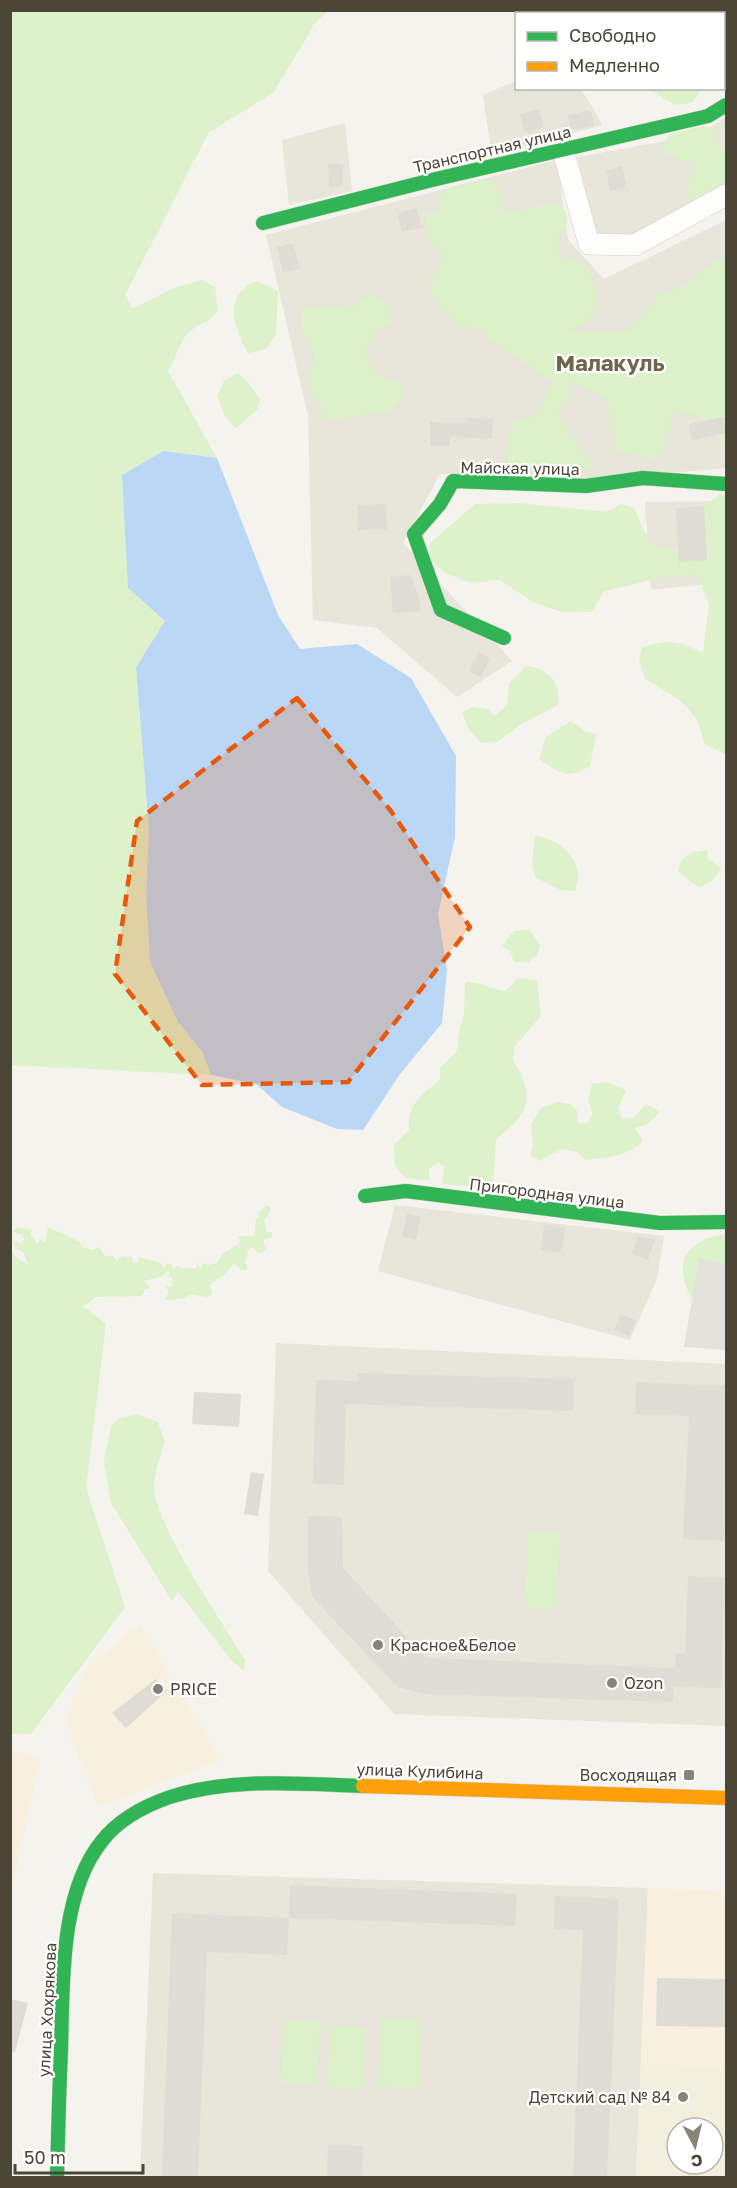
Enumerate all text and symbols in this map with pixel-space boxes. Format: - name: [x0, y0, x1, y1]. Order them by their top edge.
- legend: [515, 12, 725, 90]
- text: Свободно: [569, 24, 656, 46]
- text: Медленно: [569, 54, 660, 76]
- street label: Транспортная улица: [411, 121, 573, 177]
- district label: Малакуль: [555, 349, 665, 376]
- street label: Майская улица: [460, 457, 580, 479]
- street label: Пригородная улица: [468, 1174, 626, 1212]
- place label: Красное&Белое: [390, 1635, 516, 1655]
- marker: Красное&Белое: [371, 1638, 385, 1652]
- place label: Ozon: [624, 1673, 663, 1693]
- marker: Ozon: [605, 1676, 619, 1690]
- place label: PRICE: [170, 1679, 217, 1699]
- marker: PRICE: [151, 1682, 165, 1696]
- street label: улица Кулибина: [356, 1759, 484, 1783]
- place label: Восходящая: [579, 1765, 677, 1785]
- marker: Восходящая: [682, 1768, 696, 1782]
- street label: улица Хохрякова: [33, 1942, 61, 2078]
- place label: Детский сад № 84: [529, 2087, 671, 2107]
- marker: Детский сад № 84: [676, 2090, 690, 2104]
- north arrow: [665, 2116, 725, 2176]
- scale bar: [15, 2137, 142, 2175]
- text: 50 m: [24, 2146, 66, 2168]
- text: С: [690, 2150, 704, 2172]

